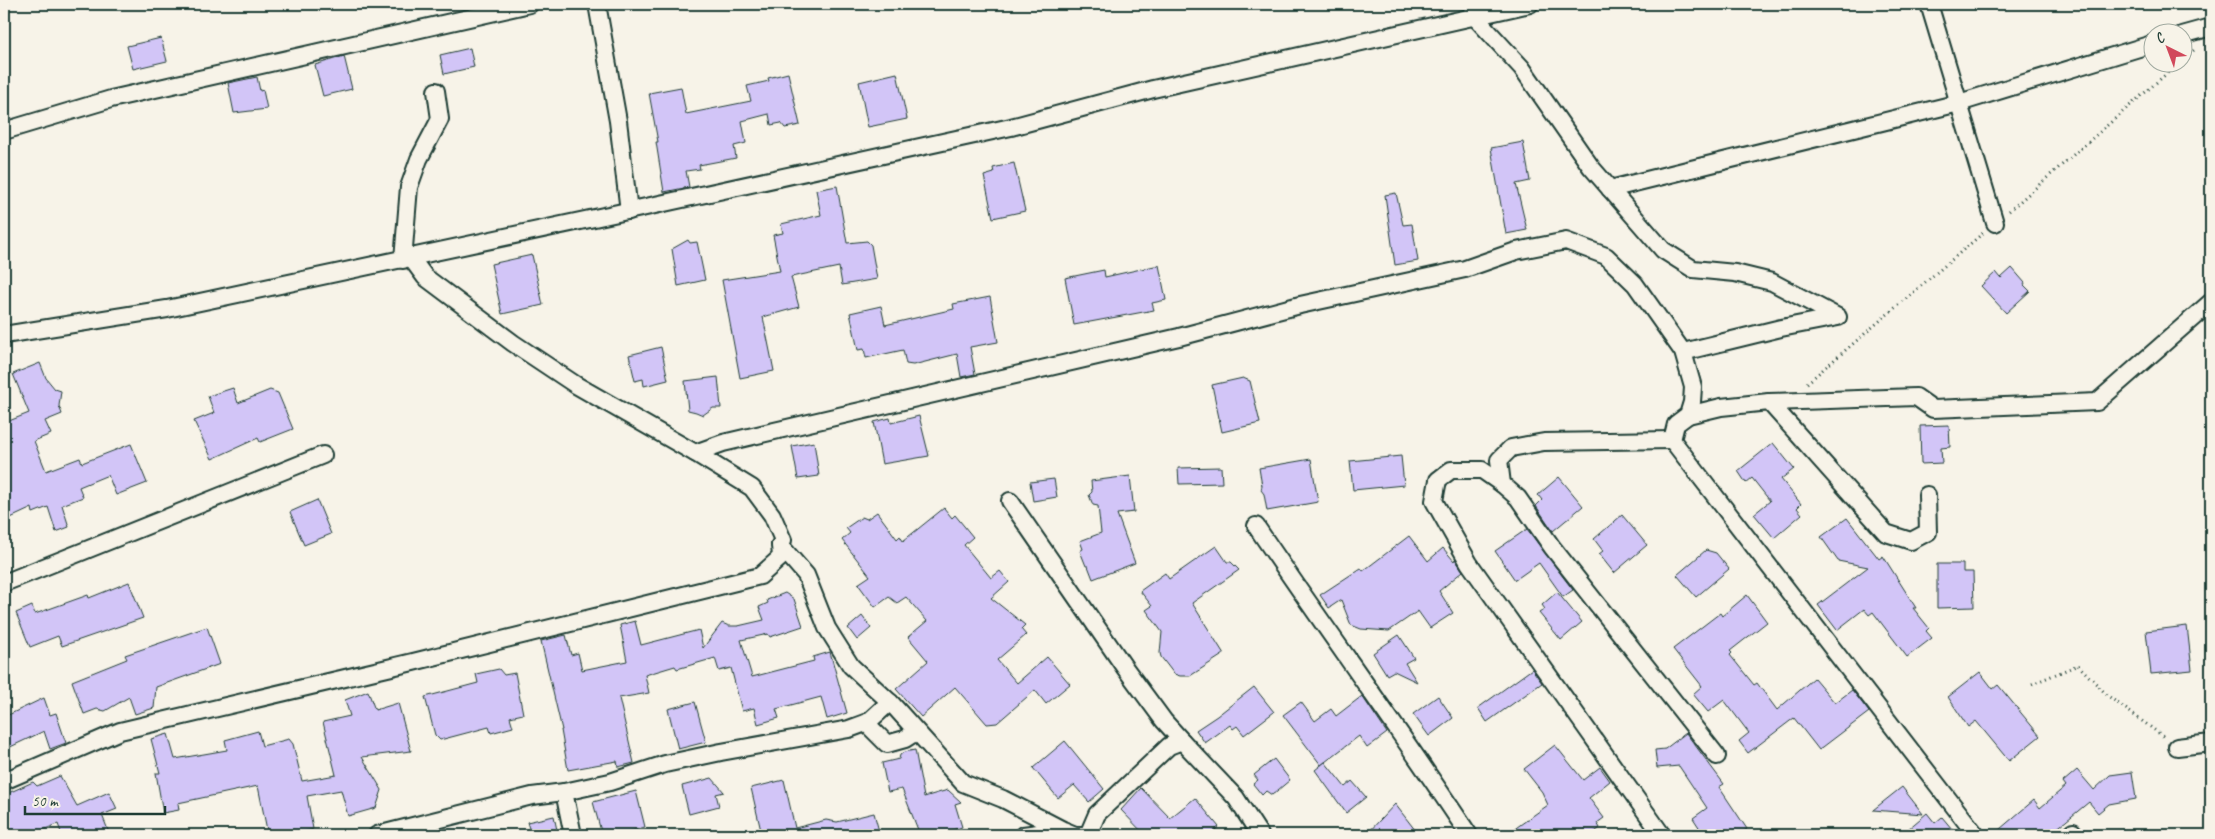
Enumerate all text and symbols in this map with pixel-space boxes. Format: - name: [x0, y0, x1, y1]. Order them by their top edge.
- north arrow: [2142, 22, 2192, 72]
- text: С: [2151, 29, 2169, 47]
- scale bar: [25, 784, 165, 816]
- text: 50 m: [32, 792, 59, 811]

